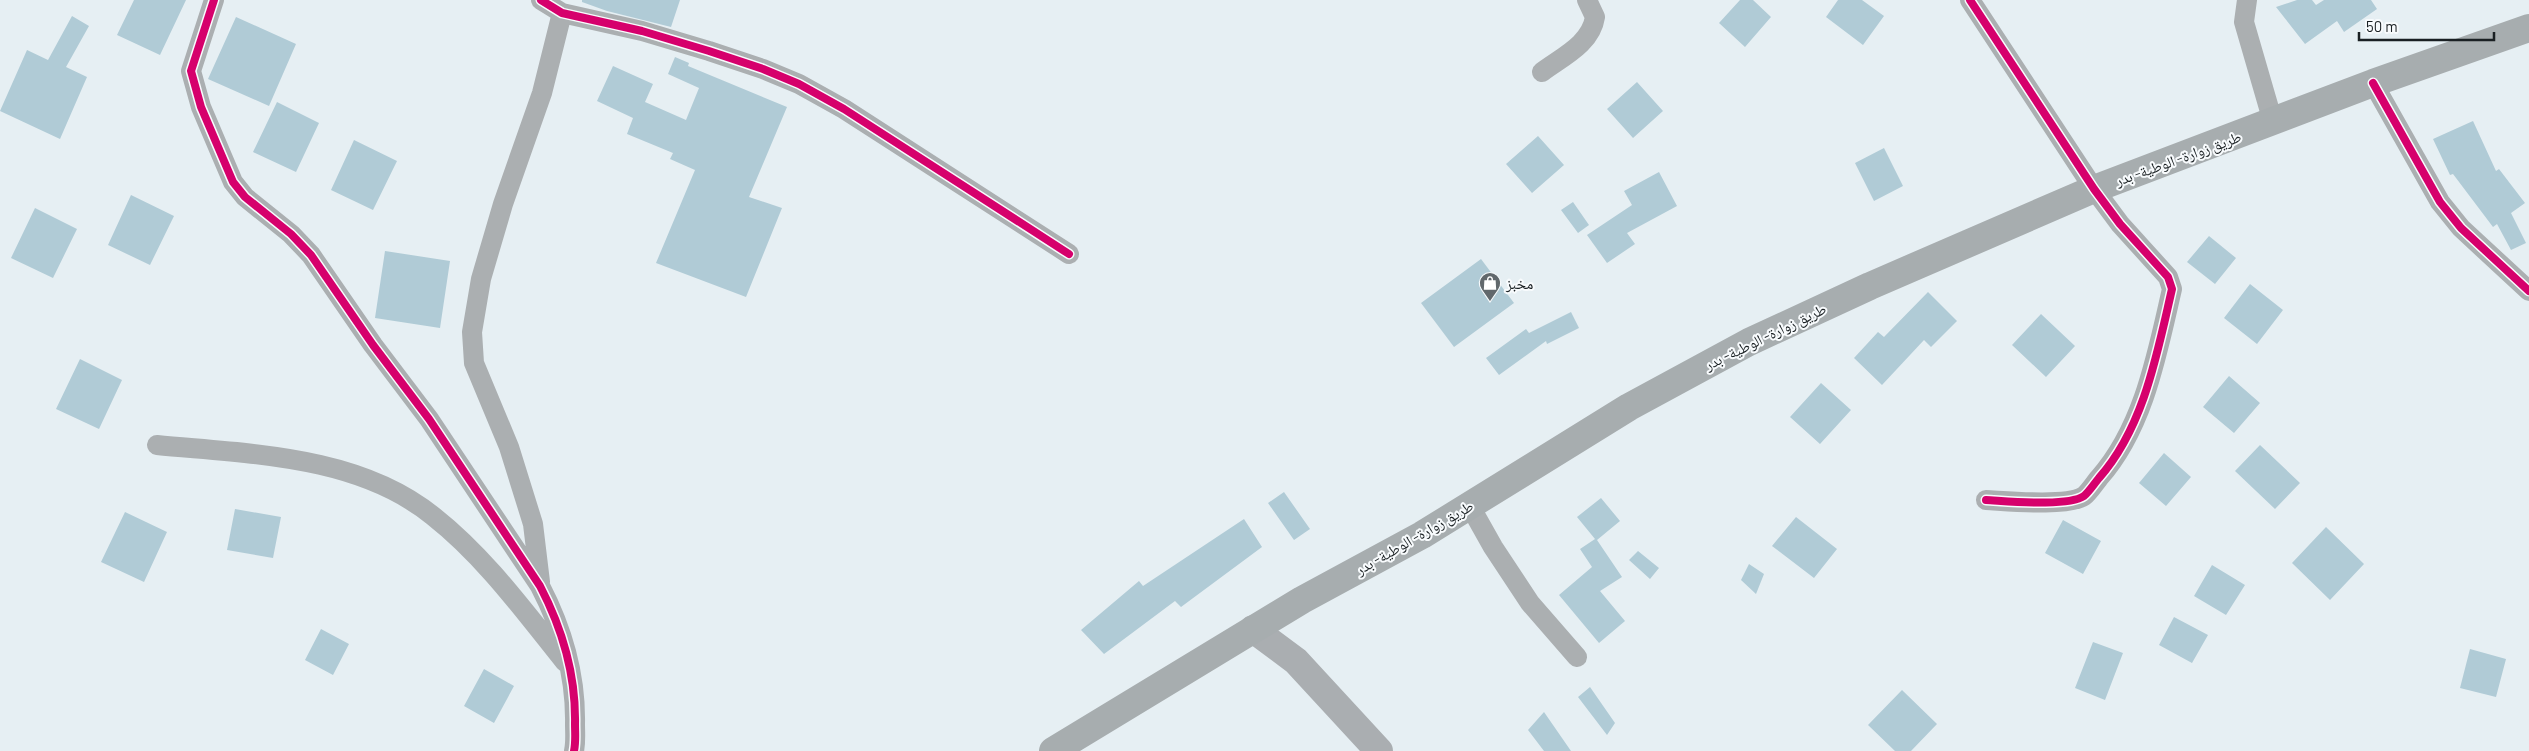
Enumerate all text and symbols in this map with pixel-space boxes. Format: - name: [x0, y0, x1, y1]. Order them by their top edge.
- scale bar: [2359, 10, 2494, 42]
- text: 50 m: [2366, 17, 2398, 35]
- street label: طريق زوارة- الوطية- بدر: [2112, 127, 2244, 191]
- shop icon: مخبز: [1478, 271, 1502, 302]
- place label: مخبز: [1505, 274, 1533, 293]
- street label: طريق زوارة- الوطية- بدر: [1701, 299, 1830, 375]
- street label: طريق زوارة- الوطية- بدر: [1351, 496, 1477, 580]

